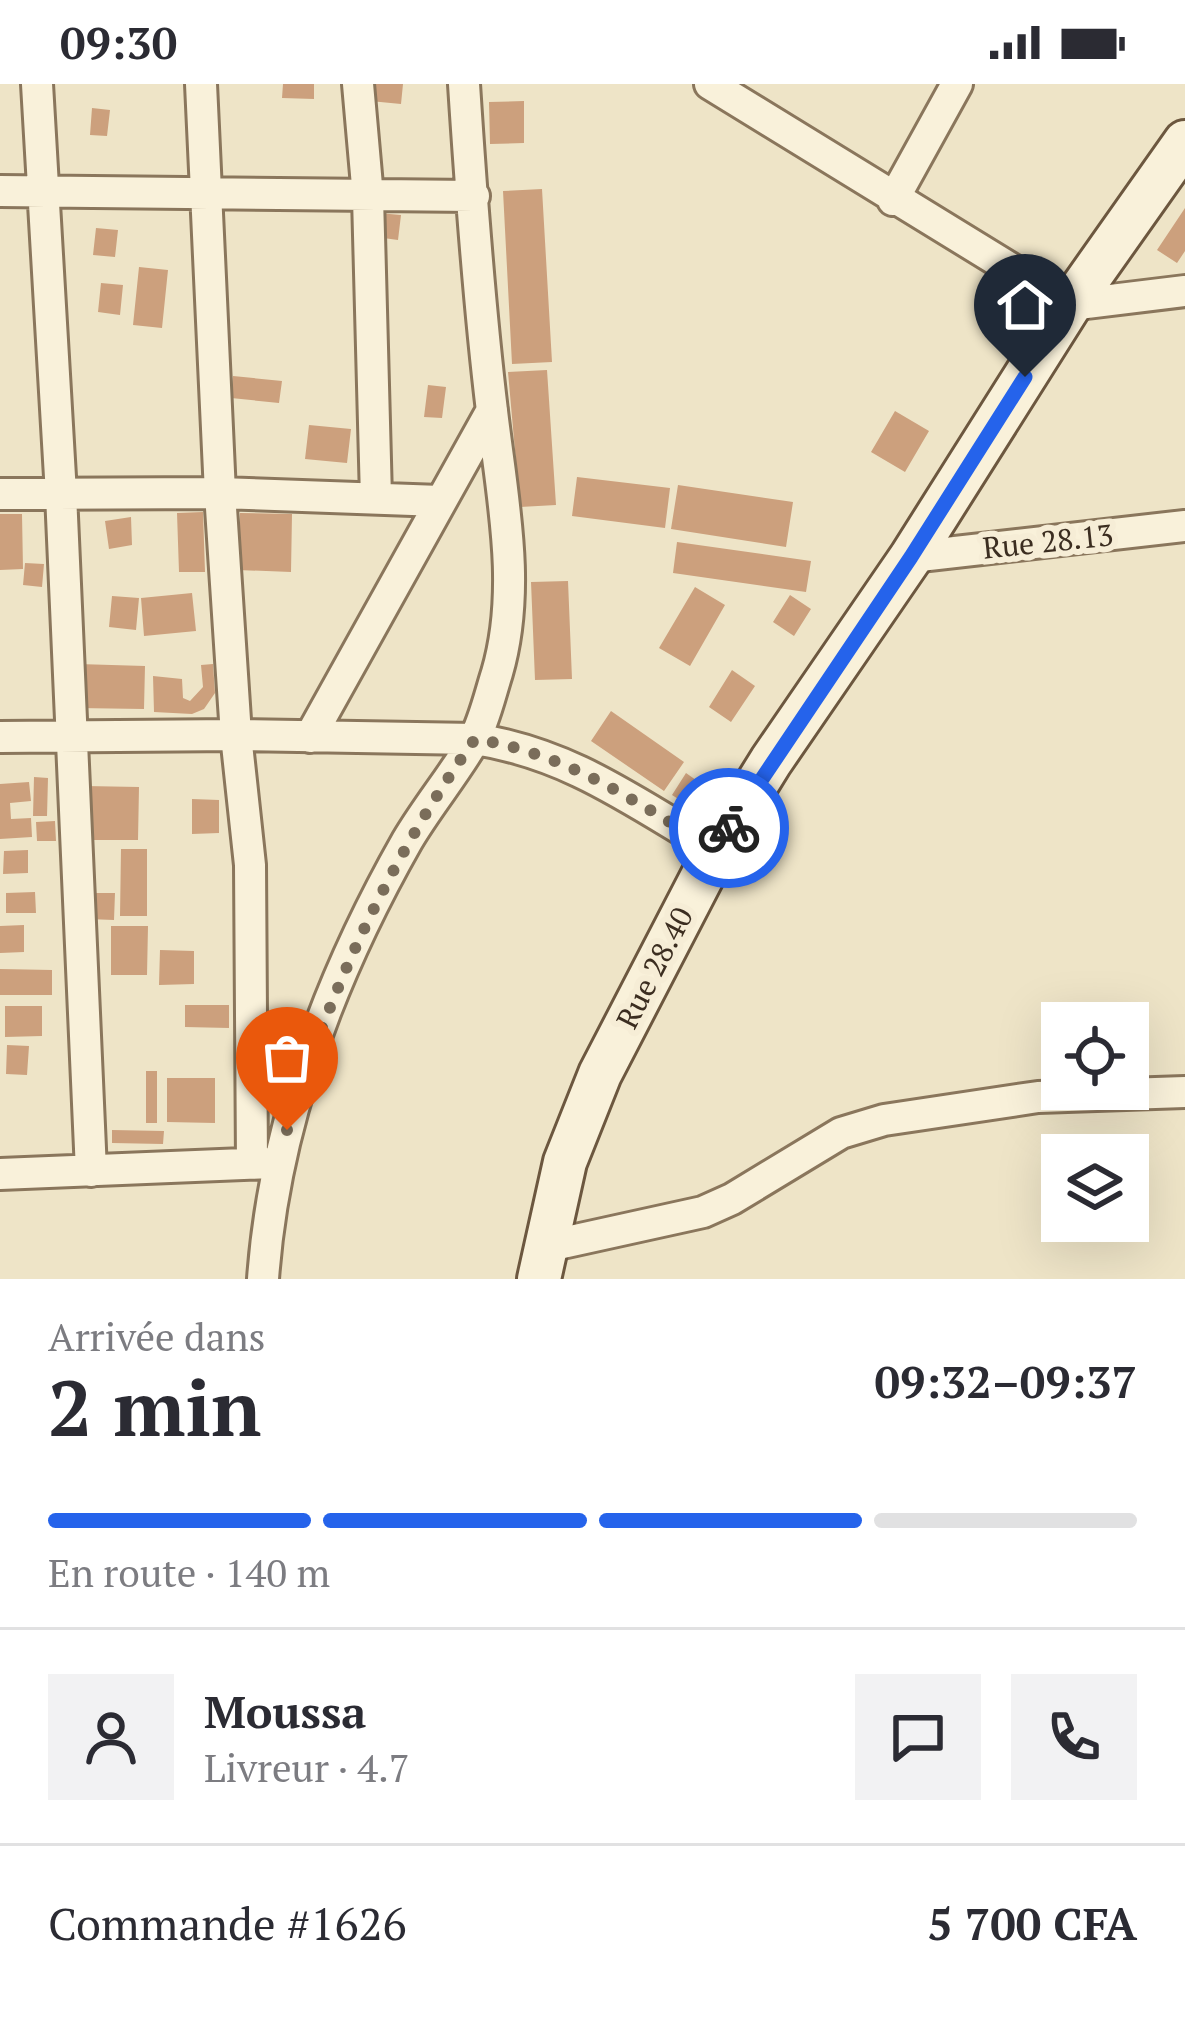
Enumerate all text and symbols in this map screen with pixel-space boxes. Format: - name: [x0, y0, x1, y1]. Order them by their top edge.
- text: 09:30: [60, 12, 177, 72]
- pin: [974, 254, 1076, 377]
- icon: home: [992, 272, 1058, 338]
- street label: Rue 28.13: [981, 514, 1115, 568]
- courier: [669, 768, 789, 888]
- icon: bike: [696, 795, 762, 861]
- street label: Rue 28.40: [607, 900, 702, 1035]
- map controls: [1041, 1002, 1149, 1242]
- button: locate: [1041, 1002, 1149, 1110]
- pin: [236, 1007, 338, 1130]
- icon: bag: [254, 1025, 320, 1091]
- button: layers: [1041, 1134, 1149, 1242]
- text: Arrivée dans: [48, 1310, 266, 1362]
- text: 09:32–09:37: [875, 1351, 1137, 1411]
- text: 2 min: [48, 1355, 261, 1458]
- text: En route · 140 m: [48, 1546, 330, 1598]
- button: person: [48, 1674, 174, 1800]
- button: chat: [855, 1674, 981, 1800]
- button: phone: [1011, 1674, 1137, 1800]
- text: Moussa: [204, 1681, 366, 1741]
- text: Livreur · 4.7: [204, 1741, 410, 1793]
- text: Commande #1626: [48, 1893, 406, 1953]
- text: 5 700 CFA: [927, 1893, 1137, 1953]

